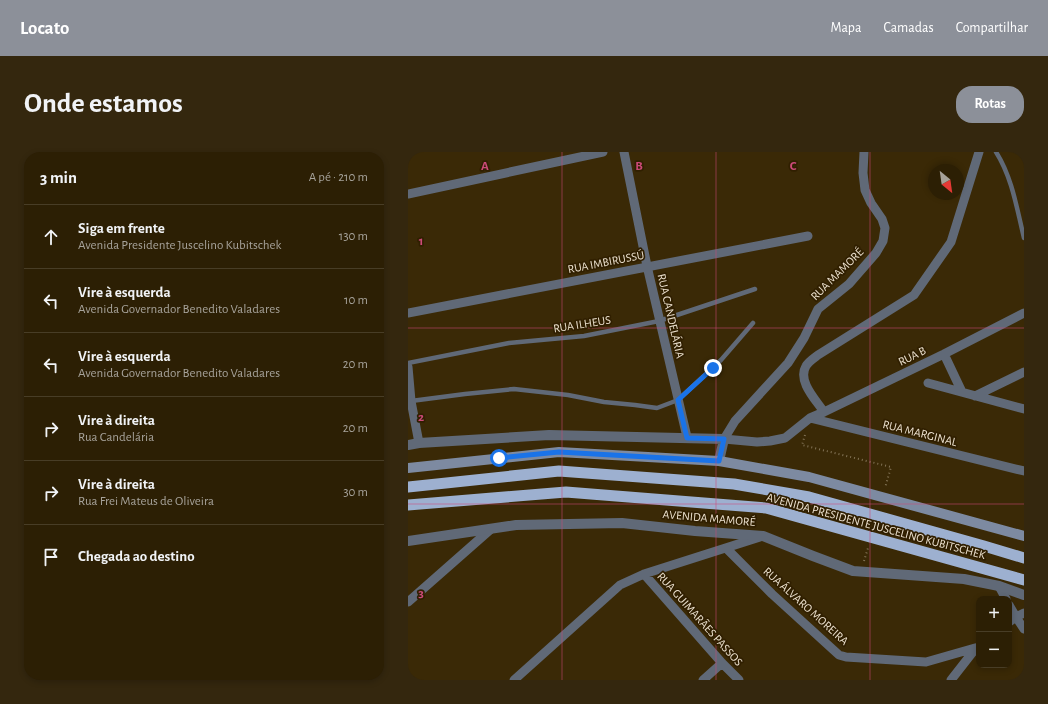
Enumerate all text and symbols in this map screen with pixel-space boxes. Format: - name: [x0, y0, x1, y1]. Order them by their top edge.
- text: Locato: [20, 19, 69, 38]
- text: Mapa: [831, 21, 861, 35]
- text: Camadas: [883, 21, 934, 35]
- text: Compartilhar: [956, 21, 1028, 35]
- button: Rotas: [956, 86, 1024, 123]
- text: Onde estamos: [24, 90, 183, 118]
- text: A: [481, 160, 489, 173]
- text: B: [635, 160, 643, 173]
- text: C: [790, 160, 797, 173]
- north arrow: [928, 164, 964, 200]
- text: 3 min: [40, 169, 77, 186]
- text: A pé · 210 m: [309, 171, 368, 184]
- text: Siga em frente: [78, 221, 165, 236]
- icon: ahead: [40, 226, 62, 248]
- text: 130 m: [339, 230, 368, 243]
- text: 1: [419, 235, 423, 248]
- text: Avenida Presidente Juscelino Kubitschek: [78, 239, 282, 252]
- street label: RUA MAMORÉ: [808, 245, 866, 302]
- street label: RUA IMBIRUSSÚ: [566, 248, 645, 275]
- street label: RUA CANDELÁRIA: [655, 272, 688, 359]
- text: Vire à esquerda: [78, 285, 171, 300]
- icon: left: [40, 290, 62, 312]
- text: 10 m: [344, 294, 368, 307]
- text: Avenida Governador Benedito Valadares: [78, 303, 280, 316]
- street label: RUA ILHEUS: [552, 313, 612, 334]
- street label: RUA B: [896, 344, 928, 368]
- text: Vire à esquerda: [78, 349, 171, 364]
- icon: left: [40, 354, 62, 376]
- text: 20 m: [343, 358, 368, 371]
- route end: [704, 359, 722, 377]
- text: Avenida Governador Benedito Valadares: [78, 367, 280, 380]
- text: 2: [418, 411, 424, 424]
- text: Vire à direita: [78, 413, 155, 428]
- icon: right: [40, 418, 62, 440]
- street label: RUA MARGINAL: [882, 418, 958, 448]
- text: 20 m: [343, 422, 368, 435]
- text: Rua Candelária: [78, 431, 154, 444]
- route start: [490, 449, 508, 467]
- text: Vire à direita: [78, 477, 155, 492]
- icon: right: [40, 482, 62, 504]
- text: 30 m: [343, 486, 368, 499]
- street label: AVENIDA PRESIDENTE JUSCELINO KUBITSCHEK: [765, 491, 987, 561]
- text: Rua Frei Mateus de Oliveira: [78, 495, 214, 508]
- street label: AVENIDA MAMORÉ: [662, 507, 756, 528]
- icon: arrive: [40, 546, 62, 568]
- text: Chegada ao destino: [78, 549, 195, 564]
- street label: RUA ÁLVARO MOREIRA: [761, 564, 852, 647]
- street label: RUA GUIMARÃES PASSOS: [655, 569, 747, 668]
- text: 3: [418, 587, 424, 600]
- map controls: [976, 596, 1012, 668]
- button: +: [976, 596, 1012, 632]
- button: −: [976, 632, 1012, 668]

